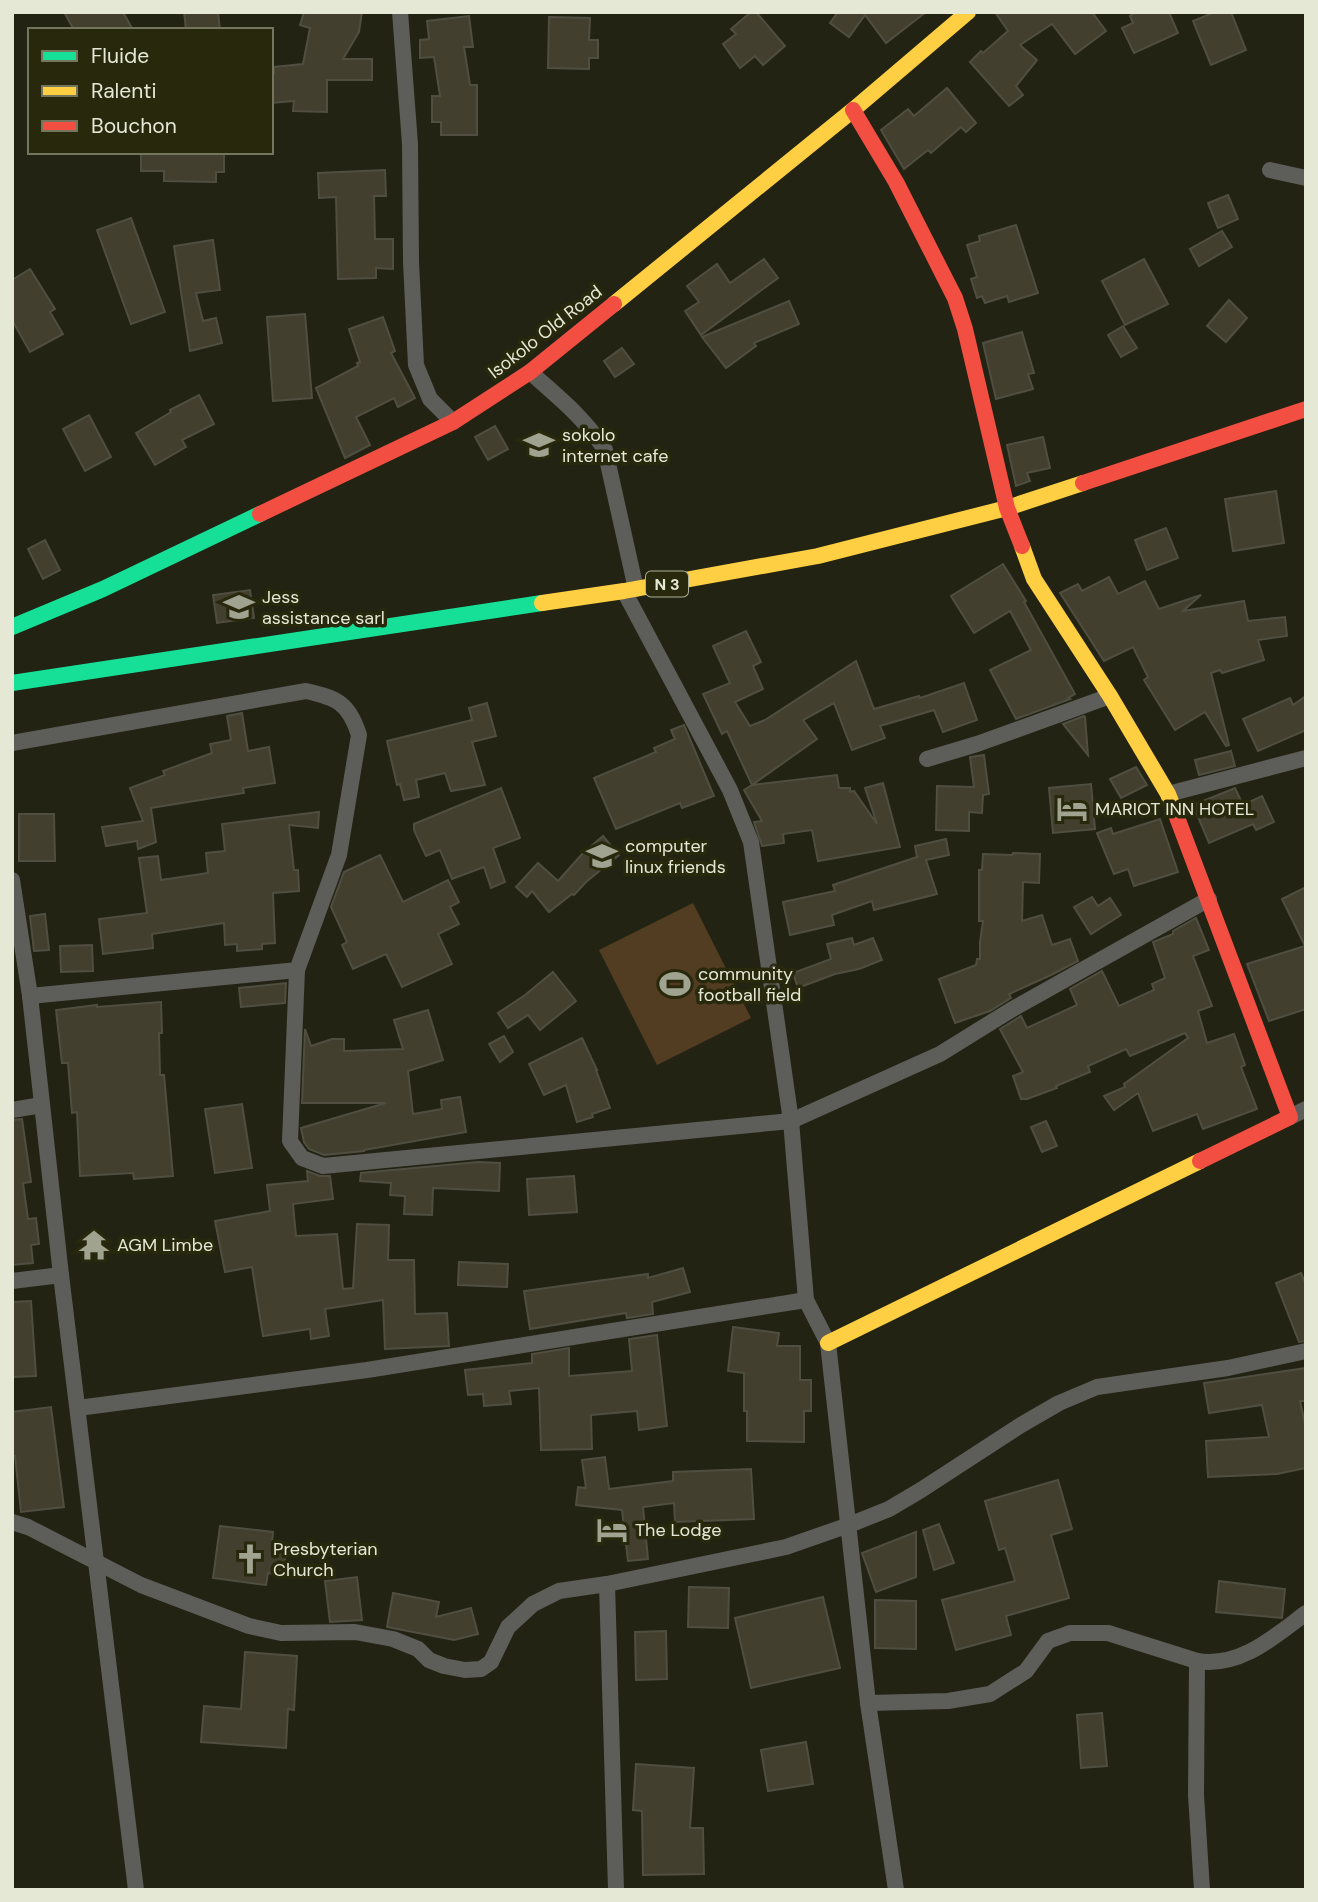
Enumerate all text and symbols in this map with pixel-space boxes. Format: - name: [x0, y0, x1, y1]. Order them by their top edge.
- legend: [28, 28, 273, 154]
- text: Fluide: [91, 42, 149, 70]
- text: Ralenti: [91, 77, 157, 105]
- text: Bouchon: [91, 112, 177, 140]
- street label: Isokolo Old Road: [483, 280, 607, 384]
- place label: sokolo internet cafe: [562, 423, 669, 468]
- school or university icon: sokolo internet cafe: [522, 428, 556, 462]
- road number: N 3: [646, 572, 688, 596]
- place label: Jess assistance sarl: [262, 585, 385, 630]
- school or university icon: Jess assistance sarl: [222, 590, 256, 624]
- hotel icon: MARIOT INN HOTEL: [1055, 792, 1089, 826]
- place label: MARIOT INN HOTEL: [1095, 797, 1254, 821]
- place label: computer linux friends: [625, 834, 726, 879]
- school or university icon: computer linux friends: [585, 839, 619, 873]
- place label: community football field: [698, 962, 801, 1007]
- sports icon: community football field: [658, 967, 692, 1001]
- temple icon: AGM Limbe: [77, 1228, 111, 1262]
- place label: AGM Limbe: [117, 1233, 213, 1257]
- hotel icon: The Lodge: [595, 1513, 629, 1547]
- place label: The Lodge: [635, 1518, 721, 1542]
- place label: Presbyterian Church: [273, 1537, 378, 1582]
- church icon: Presbyterian Church: [233, 1542, 267, 1576]

